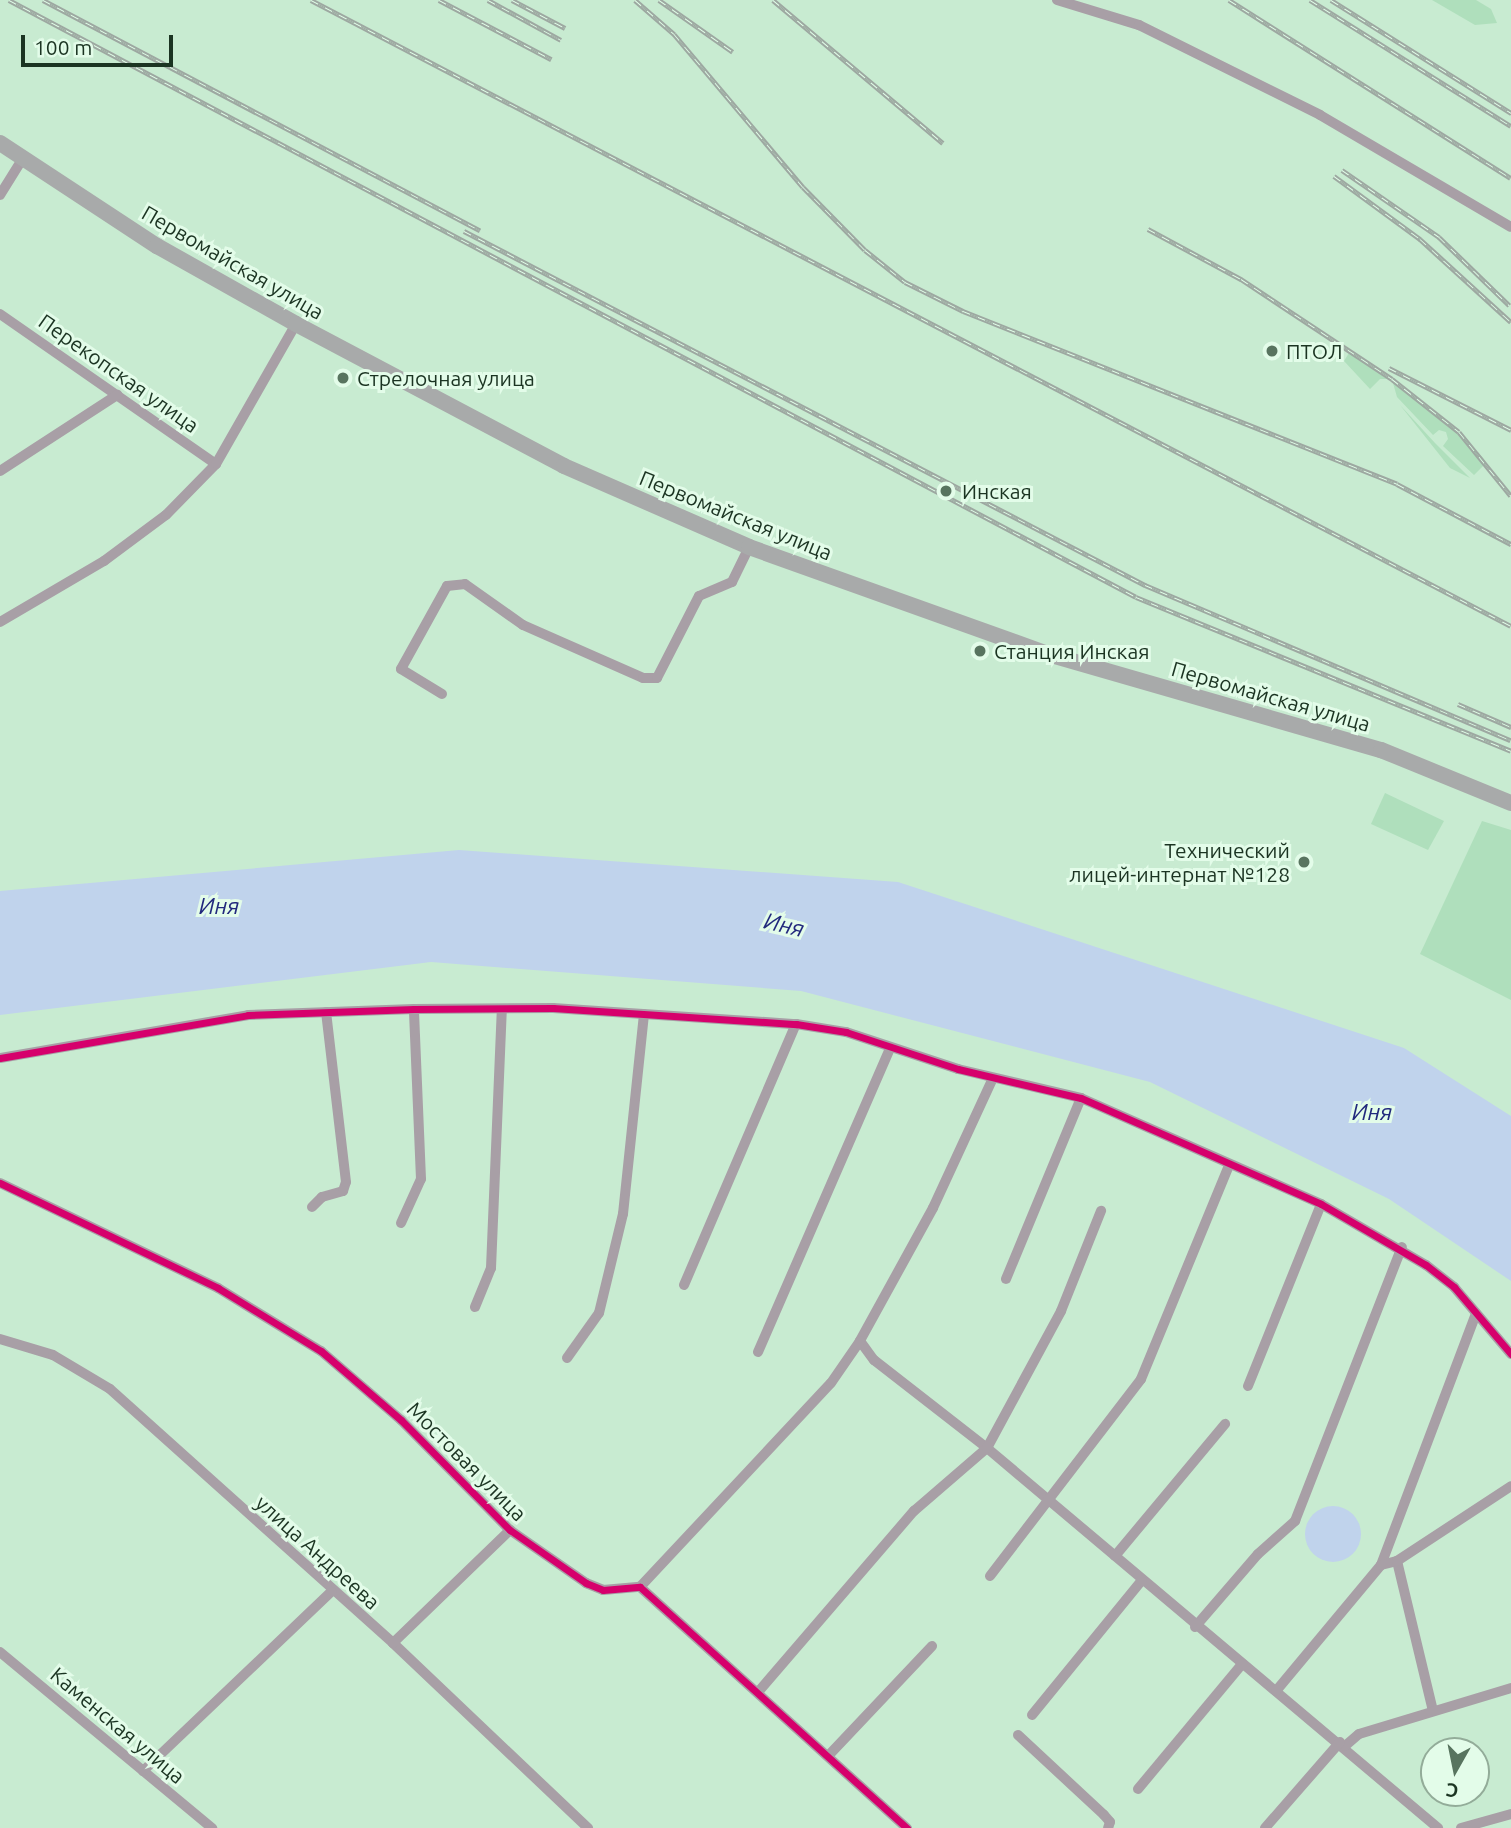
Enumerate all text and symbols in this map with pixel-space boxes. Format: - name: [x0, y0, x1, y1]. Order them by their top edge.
- scale bar: [24, 21, 177, 65]
- text: 100 m: [34, 35, 92, 59]
- street label: Первомайская улица: [138, 200, 328, 324]
- street label: Перекопская улица: [34, 308, 204, 438]
- place label: ПТОЛ: [1286, 338, 1342, 364]
- marker: ПТОЛ: [1264, 343, 1280, 359]
- place label: Стрелочная улица: [357, 365, 535, 391]
- marker: Стрелочная улица: [335, 370, 351, 386]
- street label: Первомайская улица: [636, 465, 836, 565]
- place label: Инская: [962, 478, 1032, 504]
- marker: Инская: [936, 481, 956, 501]
- place label: Станция Инская: [994, 638, 1150, 664]
- marker: Станция Инская: [972, 643, 988, 659]
- street label: Первомайская улица: [1169, 656, 1373, 736]
- place label: Технический лицей-интернат №128: [1069, 837, 1290, 887]
- marker: Технический лицей-интернат №128: [1296, 854, 1312, 870]
- water label: Иня: [199, 892, 239, 920]
- water label: Иня: [761, 907, 807, 943]
- water label: Иня: [1352, 1098, 1392, 1126]
- street label: Мостовая улица: [402, 1396, 532, 1526]
- street label: улица Андреева: [251, 1490, 385, 1614]
- street label: Каменская улица: [46, 1661, 190, 1789]
- north arrow: [1420, 1737, 1490, 1807]
- text: С: [1444, 1779, 1460, 1803]

